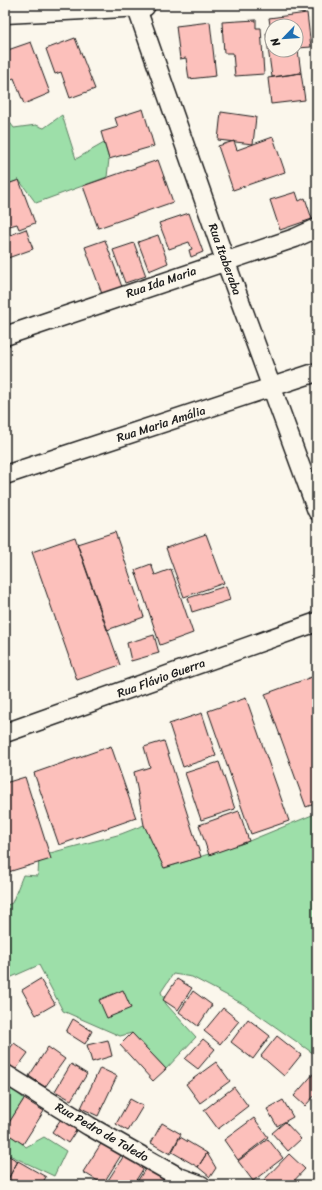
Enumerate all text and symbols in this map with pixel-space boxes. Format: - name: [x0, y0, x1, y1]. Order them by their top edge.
- north arrow: [264, 18, 304, 58]
- text: N: [265, 34, 286, 50]
- street label: Rua Itaberaba: [202, 220, 248, 298]
- street label: Rua Ida Maria: [123, 260, 199, 304]
- street label: Rua Maria Amália: [114, 399, 208, 449]
- street label: Rua Flávio Guerra: [114, 652, 208, 704]
- street label: Rua Pedro de Toledo: [51, 1096, 153, 1168]

